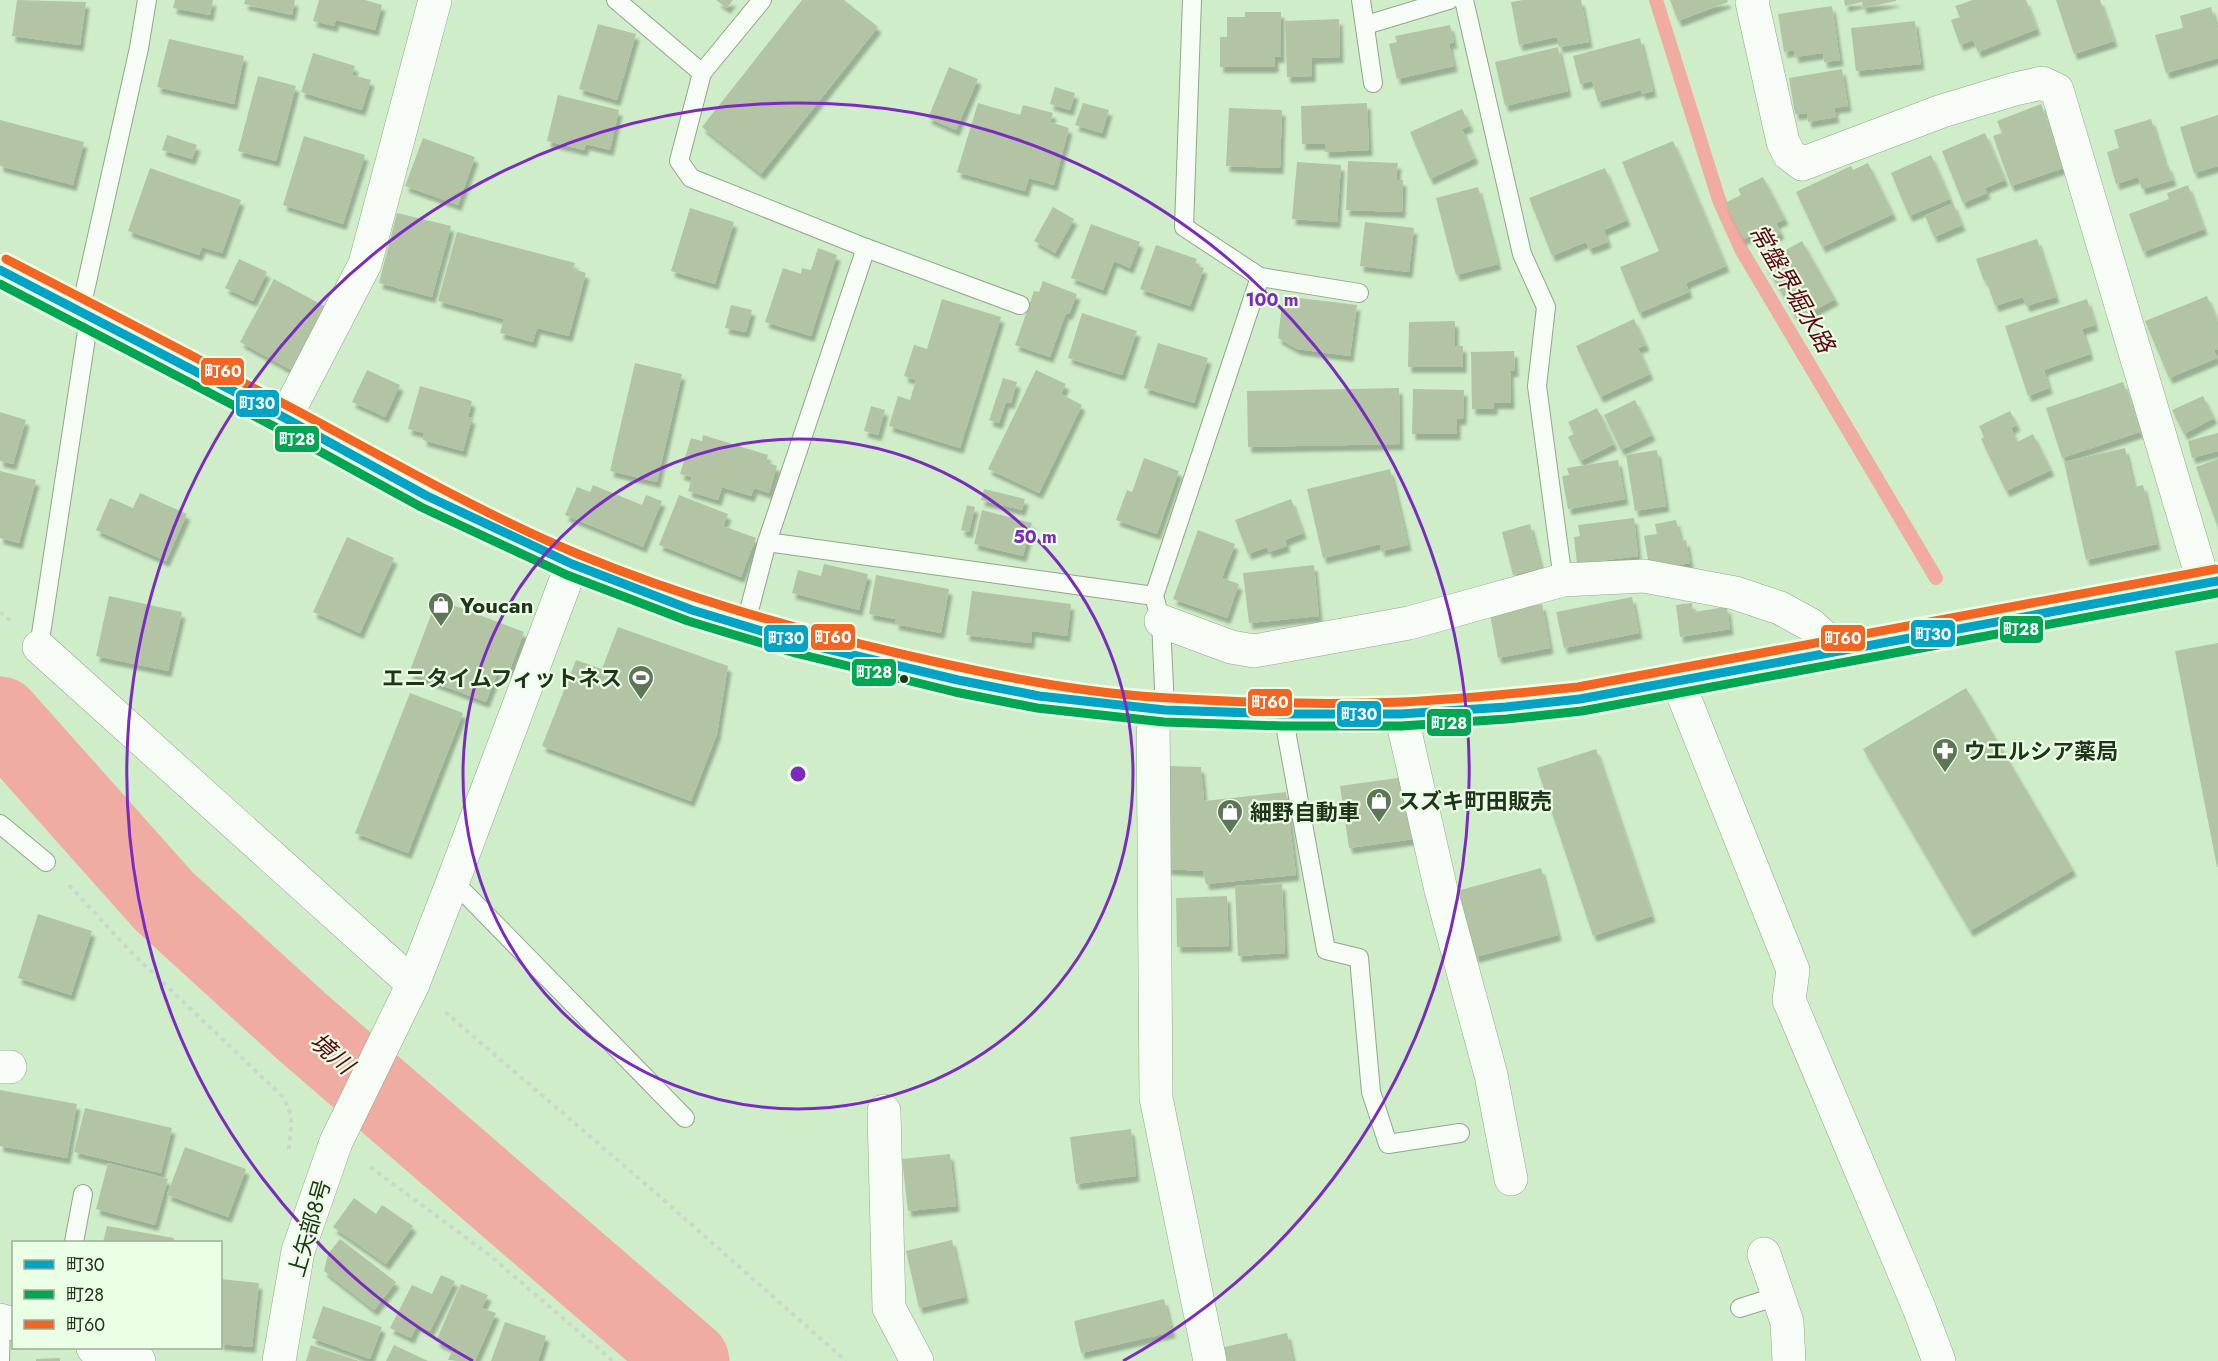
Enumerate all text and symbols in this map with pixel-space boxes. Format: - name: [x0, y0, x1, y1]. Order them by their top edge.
- water label: 常盤界堀水路: [1741, 217, 1844, 361]
- text: 100 m: [1245, 287, 1299, 313]
- line badge: 町60: [200, 357, 245, 386]
- text: 町60: [204, 360, 242, 383]
- line badge: 町30: [235, 389, 280, 418]
- text: 町30: [239, 392, 275, 415]
- line badge: 町28: [274, 425, 320, 453]
- text: 町28: [279, 428, 315, 451]
- text: 50 m: [1013, 524, 1057, 550]
- place label: Youcan: [459, 589, 533, 621]
- shop icon: Youcan: [426, 590, 456, 628]
- line badge: 町28: [1999, 615, 2044, 644]
- text: 町28: [2003, 618, 2039, 641]
- line badge: 町30: [1910, 619, 1956, 648]
- line badge: 町60: [810, 623, 856, 651]
- text: 町30: [1915, 623, 1951, 646]
- line badge: 町30: [763, 624, 809, 653]
- line badge: 町60: [1820, 624, 1866, 652]
- text: 町60: [814, 626, 852, 649]
- text: 町30: [768, 627, 804, 650]
- text: 町60: [1824, 627, 1862, 650]
- line badge: 町28: [851, 658, 897, 687]
- text: 町28: [856, 661, 892, 684]
- place label: エニタイムフィットネス: [382, 662, 622, 694]
- sports icon: エニタイムフィットネス: [626, 663, 656, 701]
- unlabelled marker: [898, 673, 910, 685]
- line badge: 町60: [1247, 688, 1293, 717]
- text: 町60: [1251, 691, 1289, 714]
- line badge: 町30: [1336, 700, 1382, 728]
- text: 町30: [1341, 703, 1377, 726]
- line badge: 町28: [1426, 708, 1472, 737]
- text: 町28: [1431, 712, 1467, 735]
- place label: ウエルシア薬局: [1964, 735, 2118, 767]
- pharmacy icon: ウエルシア薬局: [1930, 736, 1960, 774]
- centre of rings: [788, 764, 808, 784]
- place label: スズキ町田販売: [1398, 785, 1552, 817]
- shop icon: スズキ町田販売: [1364, 786, 1394, 824]
- place label: 細野自動車: [1250, 796, 1360, 828]
- shop icon: 細野自動車: [1215, 797, 1245, 835]
- water label: 境川: [302, 1024, 364, 1084]
- street label: 上矢部8号: [280, 1176, 338, 1280]
- legend: [12, 1241, 222, 1349]
- text: 町30: [66, 1252, 105, 1278]
- text: 町28: [66, 1282, 104, 1308]
- text: 町60: [66, 1312, 105, 1338]

